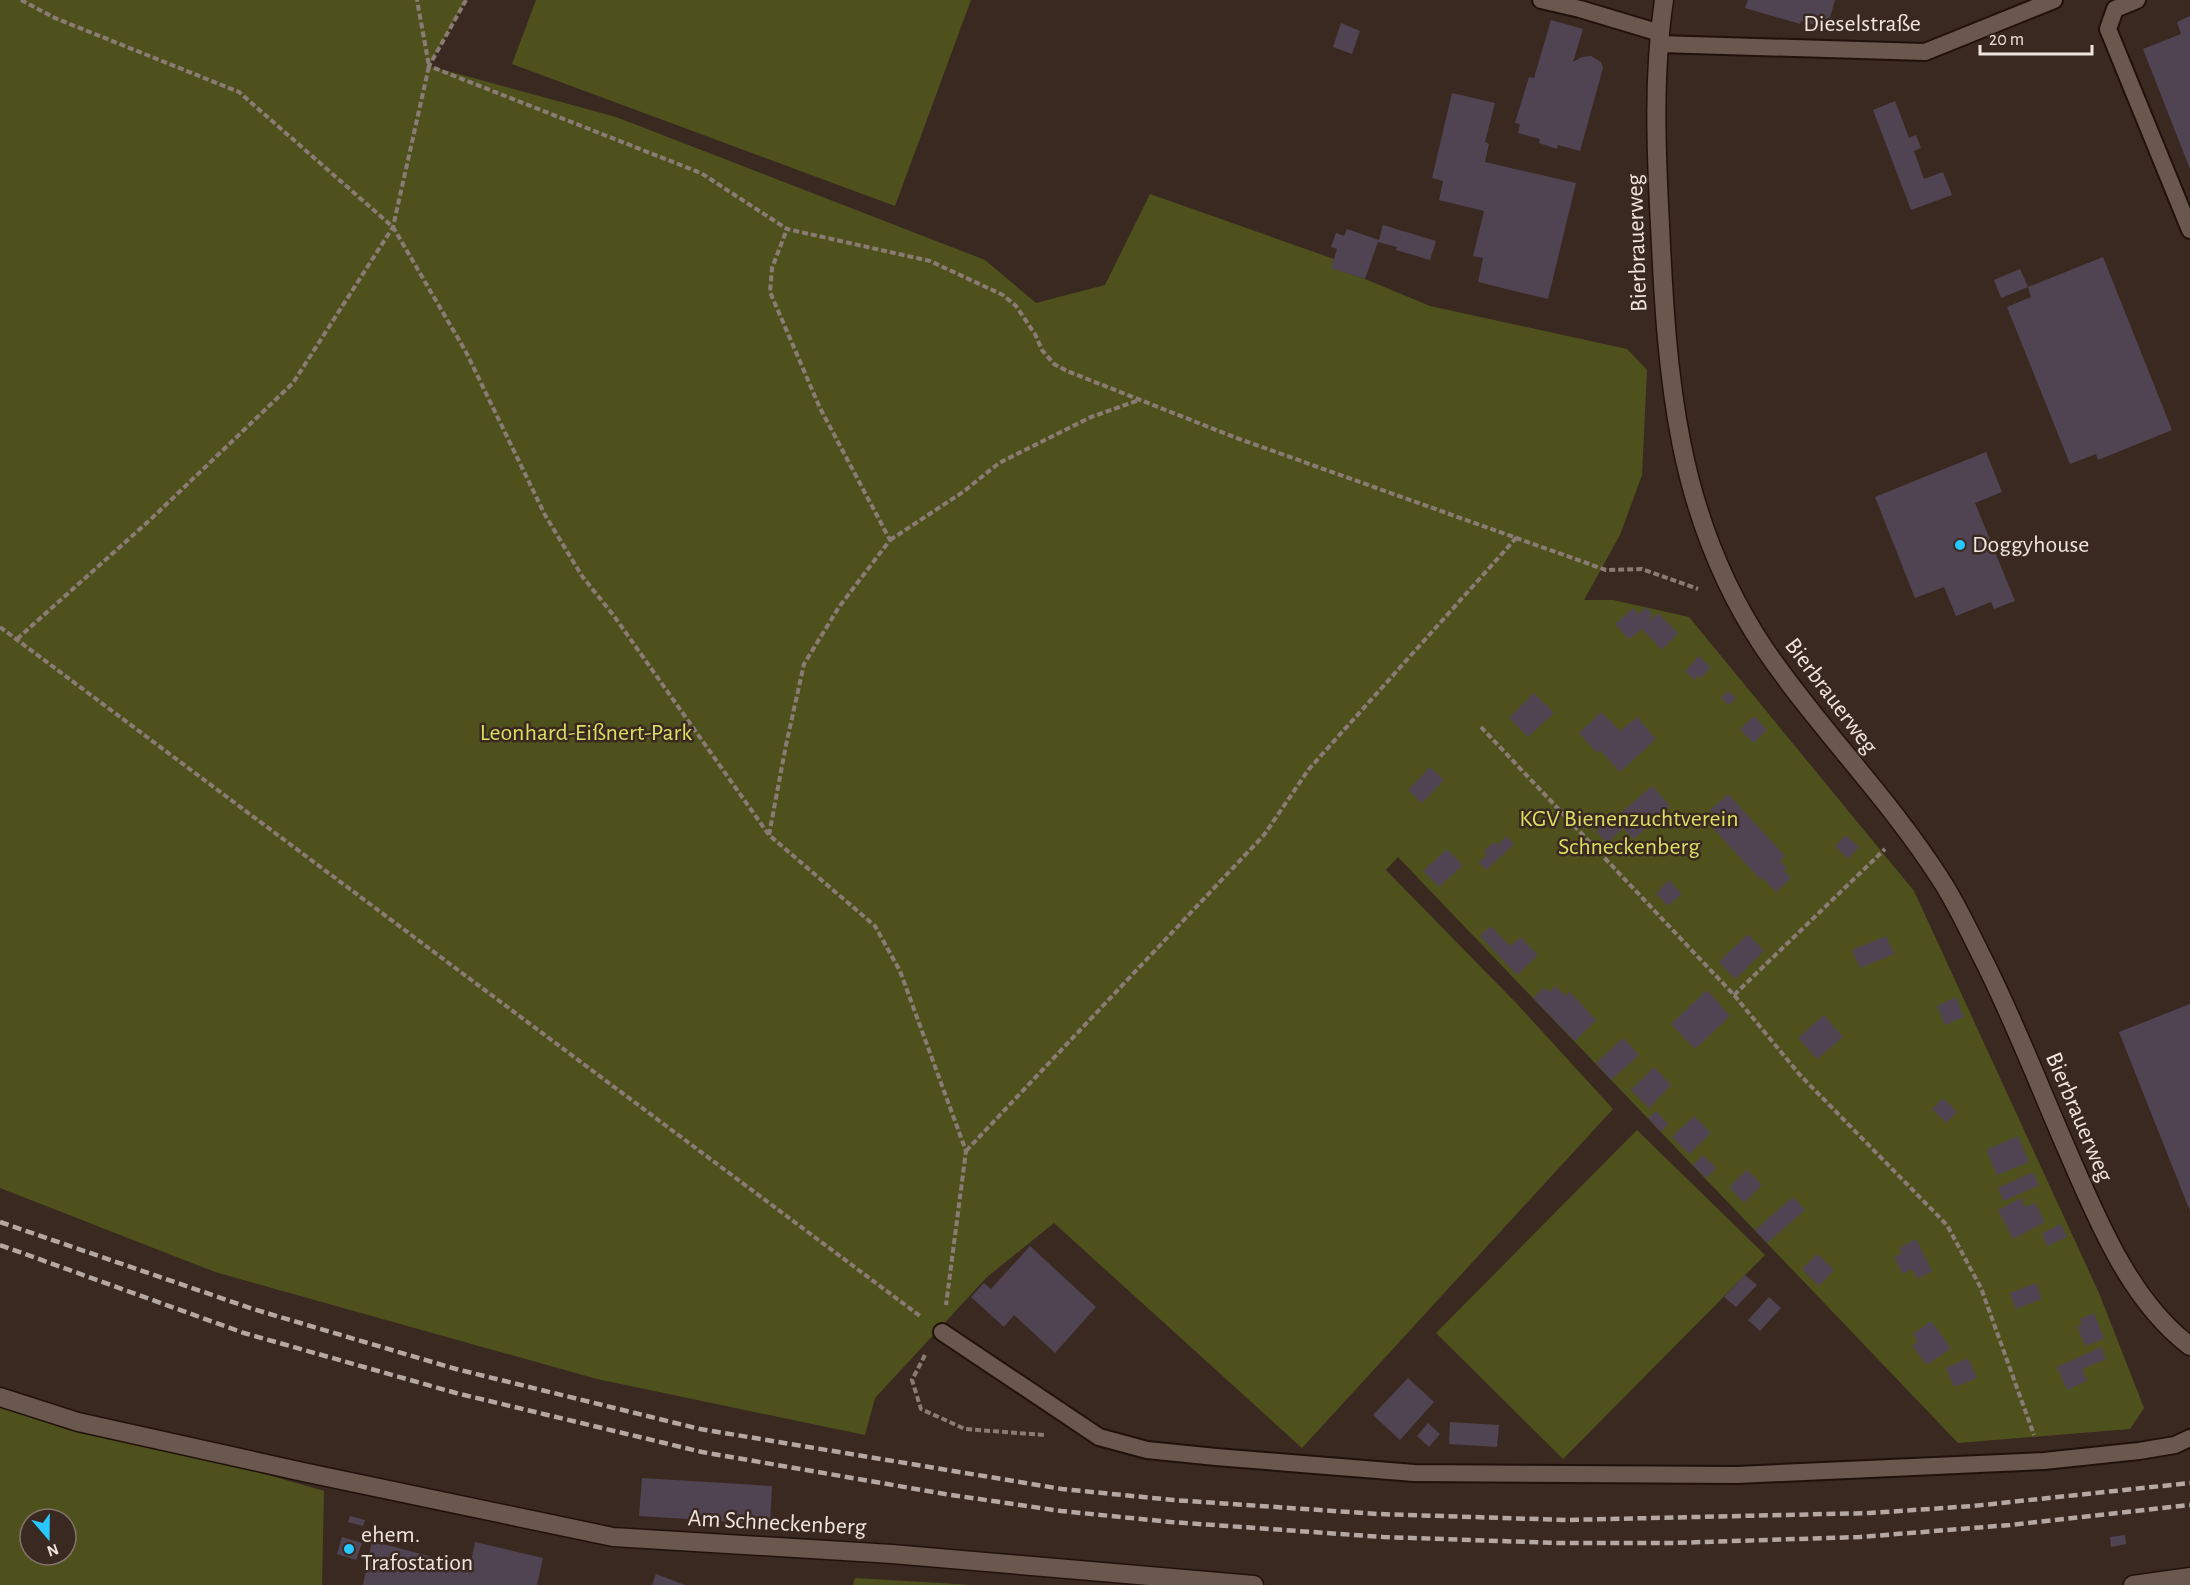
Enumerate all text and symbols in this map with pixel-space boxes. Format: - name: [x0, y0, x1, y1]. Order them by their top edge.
- street label: Dieselstraße: [1803, 12, 1921, 36]
- scale bar: [1980, 18, 2092, 56]
- text: 20 m: [1989, 31, 2024, 49]
- street label: Bierbrauerweg: [1623, 173, 1651, 312]
- place label: Doggyhouse: [1972, 533, 2089, 557]
- marker: Doggyhouse: [1953, 538, 1967, 552]
- street label: Bierbrauerweg: [1780, 634, 1882, 759]
- park label: Leonhard-Eißnert-Park: [480, 721, 692, 745]
- park label: KGV Bienenzuchtverein Schneckenberg: [1519, 807, 1739, 859]
- street label: Bierbrauerweg: [2041, 1049, 2117, 1185]
- street label: Am Schneckenberg: [687, 1506, 867, 1540]
- north arrow: [18, 1507, 78, 1567]
- place label: ehem. Trafostation: [361, 1523, 473, 1575]
- text: N: [45, 1541, 61, 1560]
- marker: ehem. Trafostation: [342, 1542, 356, 1556]

